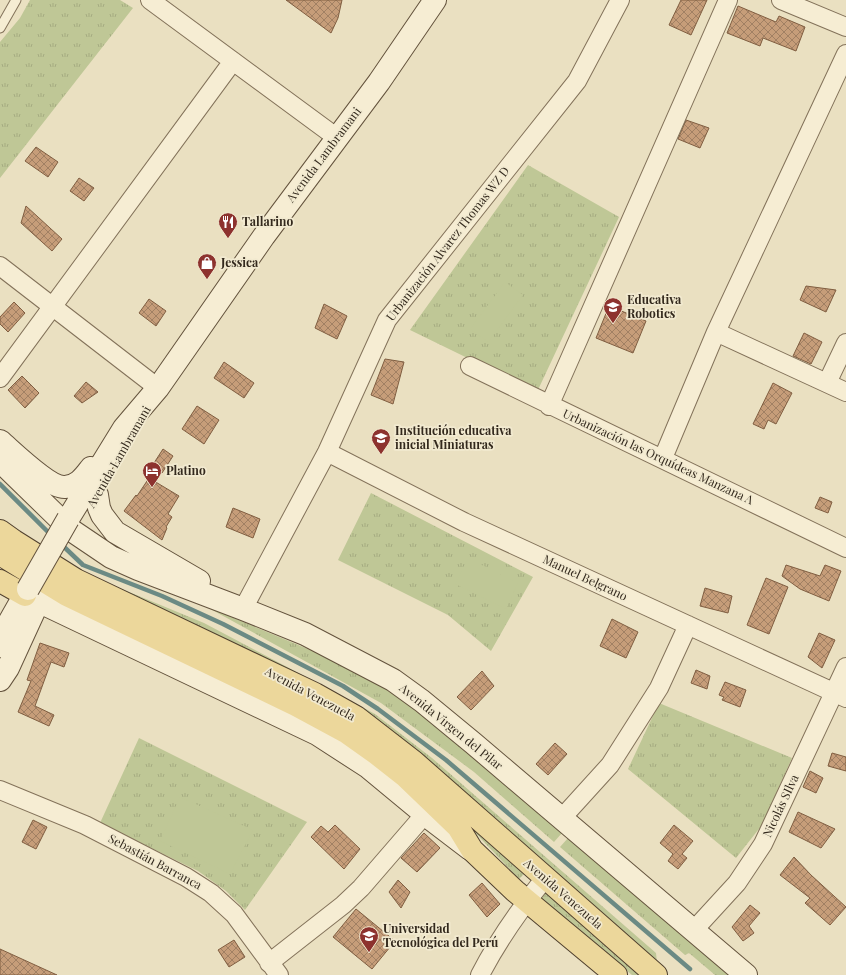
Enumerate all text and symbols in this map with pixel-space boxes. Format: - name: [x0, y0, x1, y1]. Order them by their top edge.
- street label: Avenida Lambramani: [282, 103, 364, 206]
- street label: Urbanización Alvarez Thomas WZ D: [382, 163, 513, 324]
- restaurant icon: Tallarino: [217, 211, 239, 239]
- place label: Tallarino: [242, 213, 293, 229]
- shop icon: Jessica: [196, 252, 218, 280]
- place label: Jessica: [220, 254, 259, 270]
- place label: Educativa Robotics: [627, 291, 682, 321]
- school or university icon: Educativa Robotics: [602, 296, 624, 324]
- street label: Avenida Lambramani: [82, 402, 154, 511]
- street label: Urbanización las Orquídeas Manzana A: [560, 405, 757, 508]
- place label: Institución educativa inicial Miniaturas: [395, 422, 512, 452]
- school or university icon: Institución educativa inicial Miniaturas: [370, 427, 392, 455]
- hotel icon: Platino: [141, 460, 163, 488]
- place label: Platino: [166, 462, 206, 478]
- street label: Manuel Belgrano: [541, 551, 631, 604]
- street label: Avenida Venezuela: [262, 662, 358, 724]
- street label: Avenida Virgen del Pilar: [396, 679, 507, 773]
- street label: Nicolás SIlva: [759, 772, 802, 840]
- street label: Sebastián Barranca: [106, 830, 205, 893]
- street label: Avenida Venezuela: [520, 854, 607, 932]
- place label: Universidad Tecnológica del Perú: [383, 920, 499, 950]
- school or university icon: Universidad Tecnológica del Perú: [358, 925, 380, 953]

